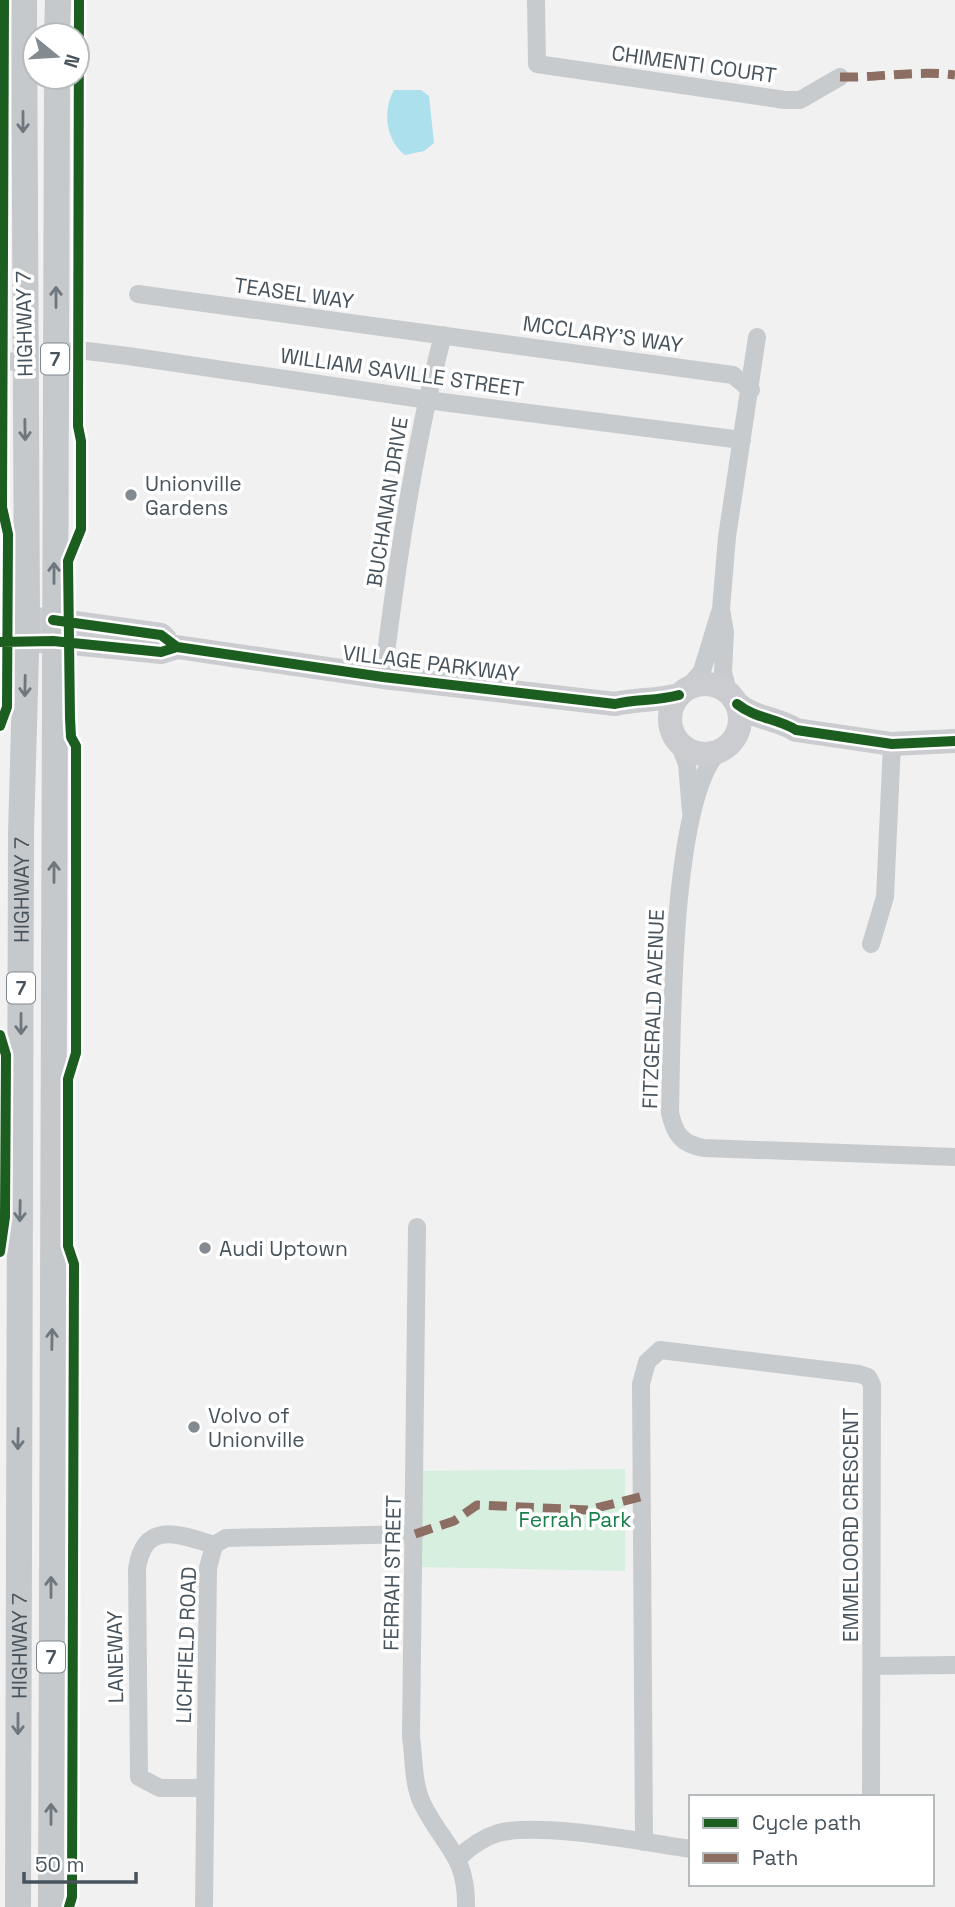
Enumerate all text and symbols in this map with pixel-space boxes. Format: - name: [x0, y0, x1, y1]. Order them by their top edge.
- north arrow: [21, 21, 91, 91]
- street label: CHIMENTI COURT: [610, 39, 778, 89]
- text: N: [58, 51, 86, 71]
- one-way arrow: [16, 111, 30, 134]
- street label: HIGHWAY 7: [10, 271, 38, 377]
- street label: TEASEL WAY: [232, 271, 356, 315]
- one-way arrow: [49, 285, 63, 308]
- street label: MCCLARY'S WAY: [521, 309, 685, 359]
- street label: WILLIAM SAVILLE STREET: [279, 342, 525, 402]
- road number: 7: [41, 344, 69, 374]
- street label: BUCHANAN DRIVE: [360, 415, 414, 589]
- one-way arrow: [18, 418, 32, 441]
- place label: Unionville Gardens: [145, 470, 242, 521]
- marker: Unionville Gardens: [123, 487, 139, 503]
- one-way arrow: [47, 562, 60, 585]
- street label: VILLAGE PARKWAY: [341, 639, 521, 687]
- one-way arrow: [18, 675, 32, 698]
- street label: HIGHWAY 7: [7, 837, 34, 943]
- one-way arrow: [47, 860, 61, 883]
- street label: FITZGERALD AVENUE: [636, 909, 670, 1109]
- road number: 7: [7, 972, 35, 1004]
- one-way arrow: [14, 1012, 28, 1035]
- one-way arrow: [14, 1199, 27, 1222]
- place label: Audi Uptown: [219, 1235, 348, 1262]
- marker: Audi Uptown: [197, 1240, 213, 1256]
- one-way arrow: [45, 1328, 59, 1351]
- place label: Volvo of Unionville: [208, 1402, 305, 1453]
- street label: EMMELOORD CRESCENT: [837, 1408, 864, 1642]
- marker: Volvo of Unionville: [186, 1419, 202, 1435]
- one-way arrow: [11, 1427, 25, 1450]
- street label: FERRAH STREET: [377, 1495, 407, 1651]
- park label: Ferrah Park: [518, 1506, 632, 1533]
- street label: LICHFIELD ROAD: [170, 1566, 202, 1724]
- one-way arrow: [44, 1576, 58, 1599]
- street label: HIGHWAY 7: [5, 1593, 32, 1699]
- street label: LANEWAY: [101, 1610, 129, 1704]
- road number: 7: [37, 1642, 65, 1672]
- one-way arrow: [11, 1713, 25, 1736]
- legend: [689, 1795, 934, 1886]
- one-way arrow: [44, 1803, 58, 1826]
- text: Cycle path: [752, 1809, 861, 1836]
- scale bar: [24, 1840, 136, 1884]
- text: Path: [752, 1844, 798, 1871]
- text: 50 m: [35, 1851, 85, 1878]

